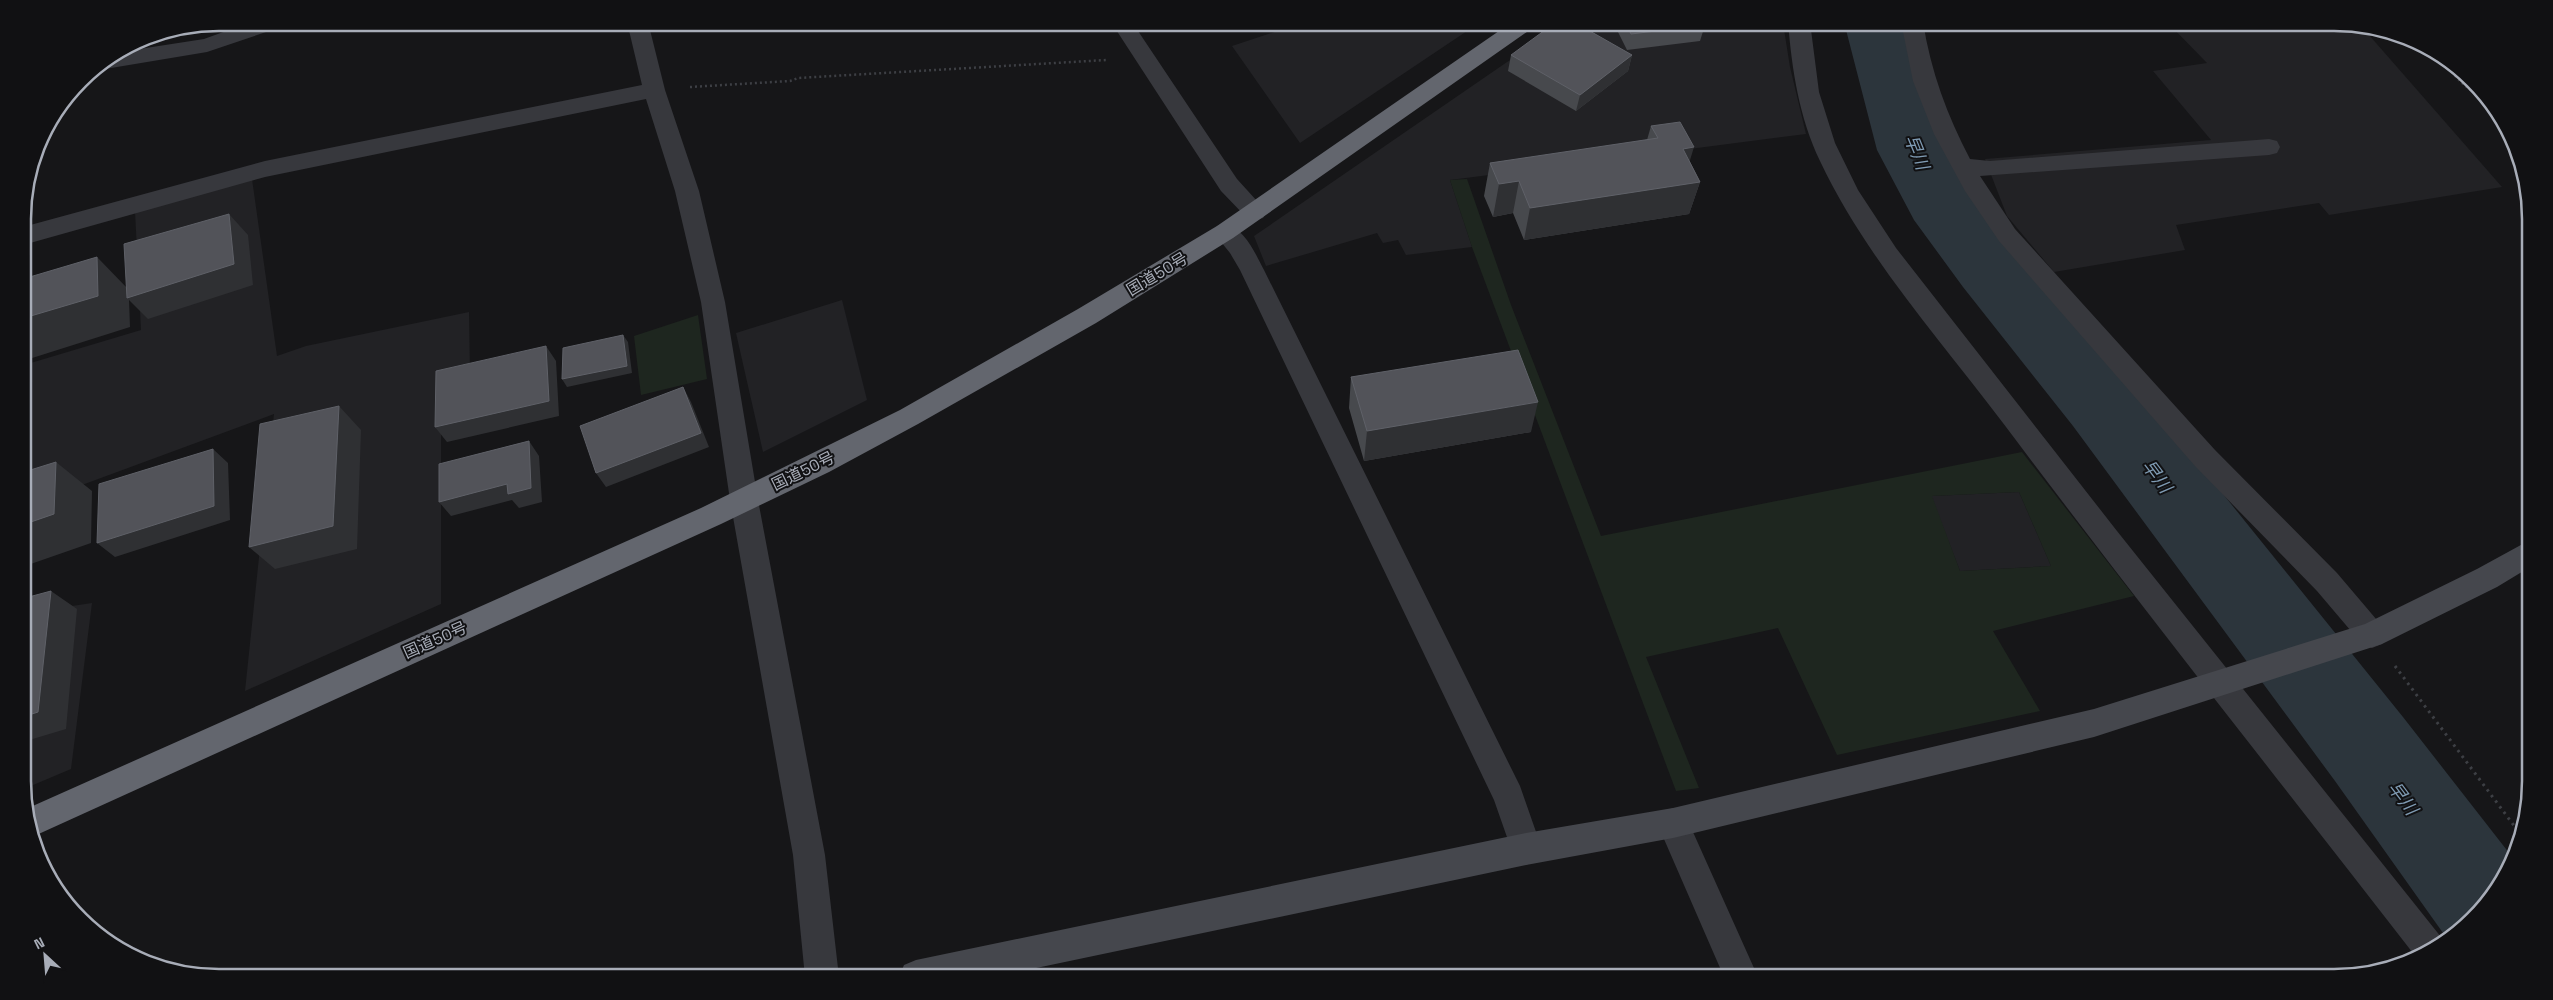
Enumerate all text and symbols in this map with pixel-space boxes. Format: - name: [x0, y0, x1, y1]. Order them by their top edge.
- water label: 早川: [1900, 131, 1935, 175]
- street label: 国道50号: [1123, 248, 1191, 300]
- street label: 国道50号: [768, 447, 838, 495]
- water label: 早川: [2137, 455, 2178, 499]
- street label: 国道50号: [400, 617, 470, 663]
- water label: 早川: [2383, 777, 2424, 821]
- north arrow: [20, 930, 70, 980]
- text: N: [31, 933, 47, 953]

